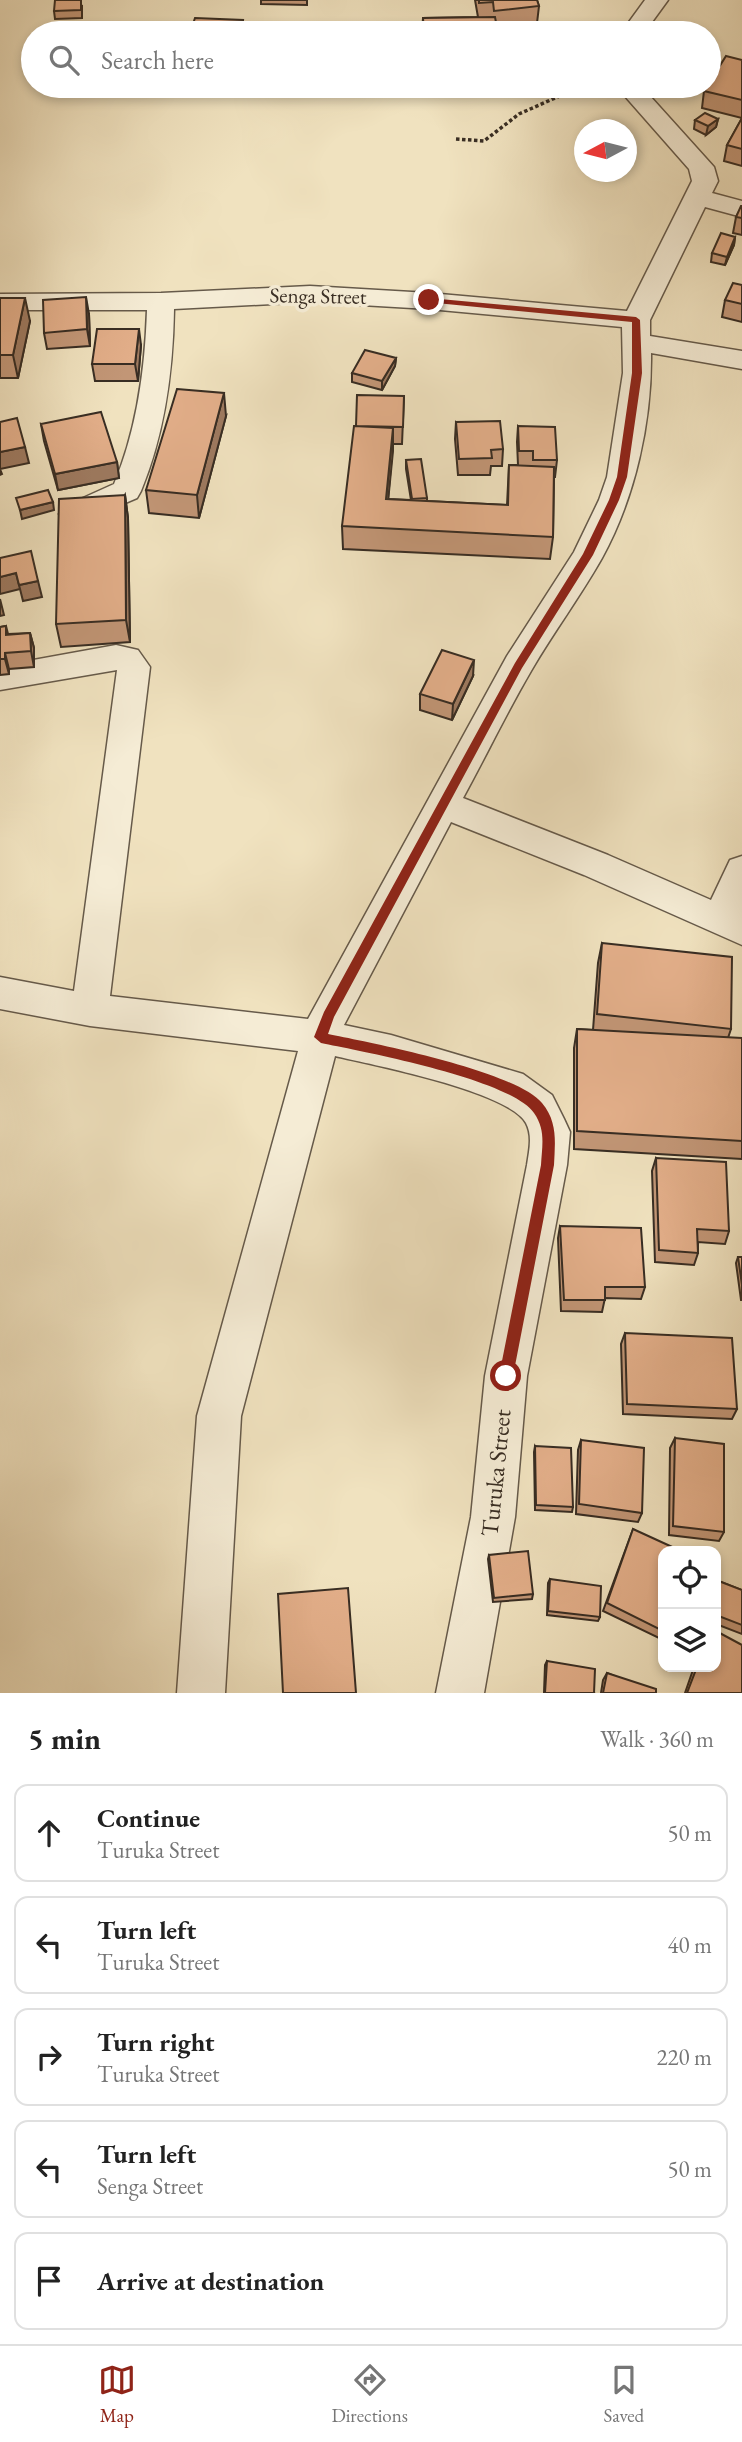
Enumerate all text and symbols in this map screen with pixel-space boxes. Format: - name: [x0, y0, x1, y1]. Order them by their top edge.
- search box: [21, 21, 721, 98]
- icon: search: [45, 41, 83, 79]
- text: Search here: [101, 43, 214, 77]
- north arrow: [574, 119, 637, 182]
- street label: Senga Street: [269, 281, 367, 310]
- route end: [413, 284, 444, 315]
- route start: [490, 1360, 521, 1391]
- street label: Turuka Street: [473, 1407, 518, 1538]
- map controls: [658, 1546, 721, 1672]
- button: locate: [658, 1546, 721, 1609]
- button: layers: [658, 1609, 721, 1672]
- text: 5 min: [28, 1719, 101, 1758]
- text: Walk · 360 m: [600, 1724, 714, 1754]
- text: Continue: [97, 1801, 200, 1835]
- icon: ahead: [30, 1814, 68, 1852]
- text: 50 m: [667, 1818, 712, 1848]
- text: Turuka Street: [97, 1835, 219, 1865]
- text: Turn left: [97, 1913, 196, 1947]
- icon: left: [30, 1926, 68, 1964]
- text: 40 m: [667, 1930, 712, 1960]
- text: Turuka Street: [97, 1947, 219, 1977]
- text: Turn right: [97, 2025, 215, 2059]
- icon: right: [30, 2038, 68, 2076]
- text: 220 m: [656, 2042, 712, 2072]
- text: Turuka Street: [97, 2059, 219, 2089]
- text: Turn left: [97, 2137, 196, 2171]
- icon: left: [30, 2150, 68, 2188]
- text: 50 m: [667, 2154, 712, 2184]
- text: Senga Street: [97, 2171, 203, 2201]
- icon: arrive: [30, 2262, 68, 2300]
- text: Arrive at destination: [97, 2264, 324, 2298]
- tab: Map: [98, 2361, 136, 2428]
- tab: Directions: [331, 2361, 408, 2428]
- tab: Saved: [603, 2361, 644, 2428]

